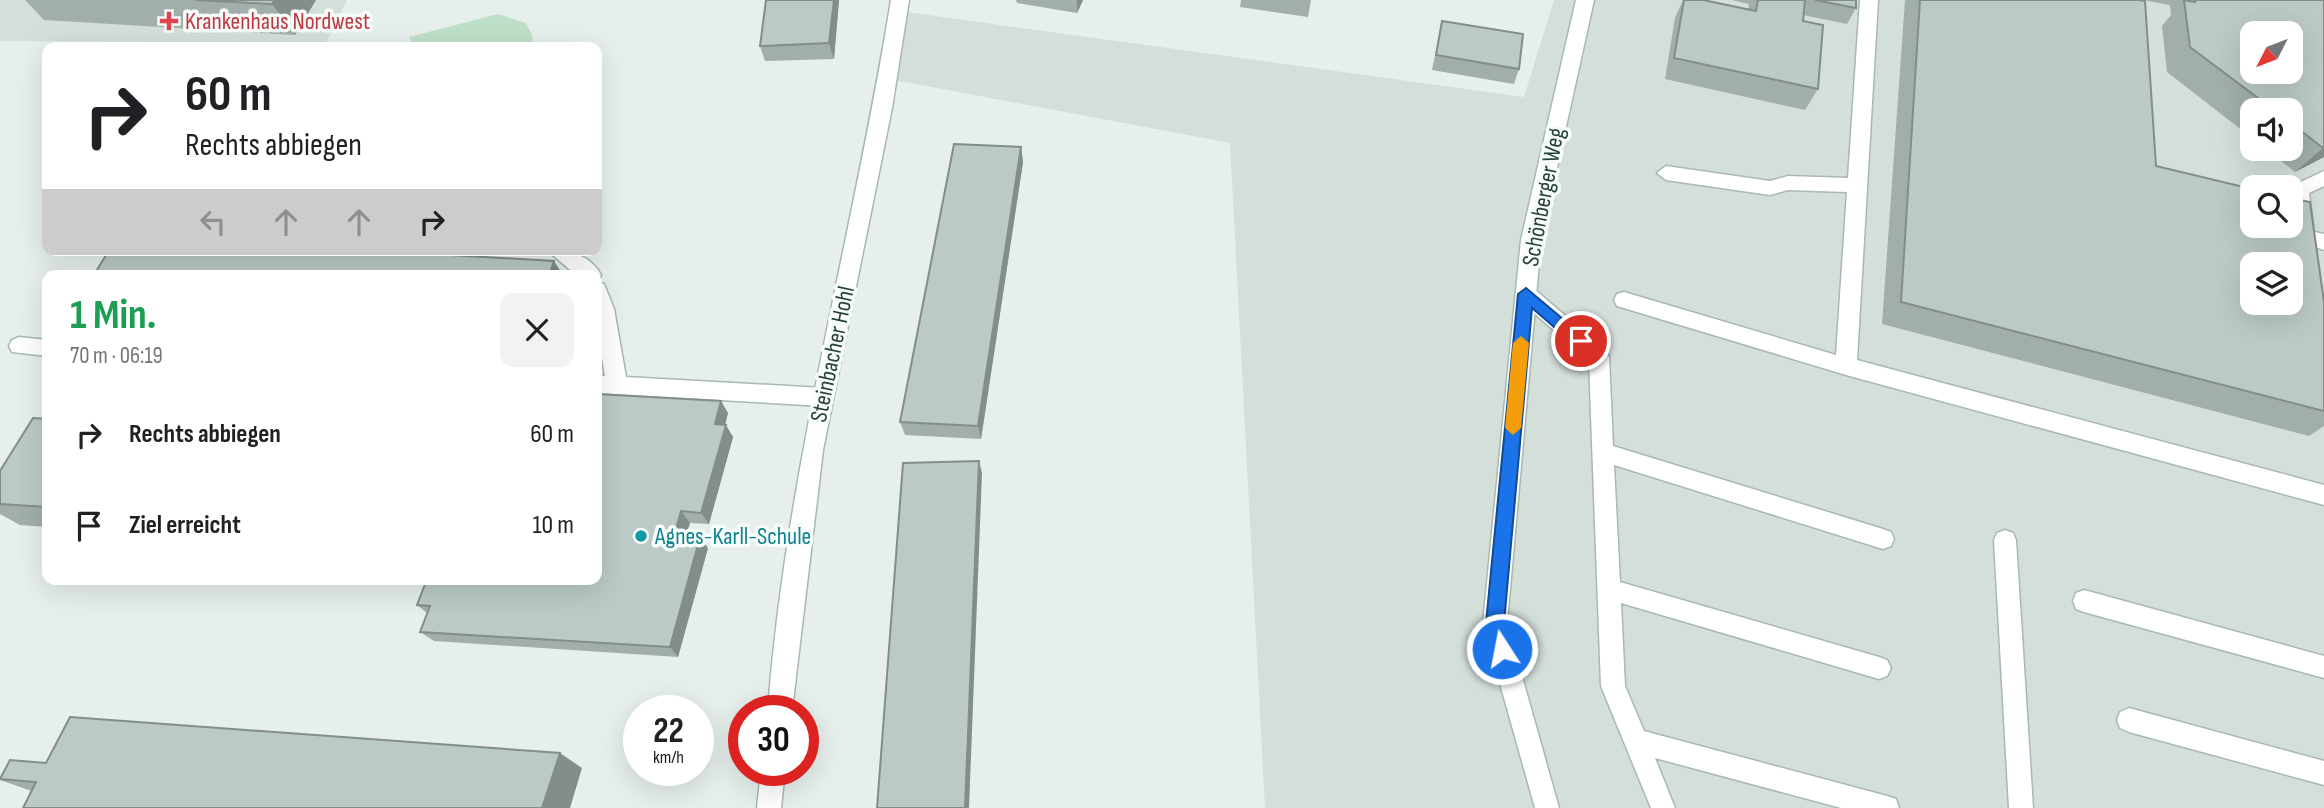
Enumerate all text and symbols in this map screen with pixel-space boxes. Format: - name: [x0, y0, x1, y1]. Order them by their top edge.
- place label: Krankenhaus Nordwest: [185, 7, 370, 36]
- marker: Krankenhaus Nordwest: [159, 11, 179, 31]
- north arrow: [2240, 21, 2303, 84]
- map controls: [2240, 21, 2303, 315]
- text: 60 m: [185, 66, 272, 125]
- icon: right: [70, 70, 161, 161]
- button: sound: [2240, 98, 2303, 161]
- street label: Schönberger Weg: [1516, 125, 1571, 269]
- text: Rechts abbiegen: [185, 126, 362, 165]
- button: search: [2240, 175, 2303, 238]
- icon: left: [194, 203, 232, 241]
- icon: ahead: [267, 203, 305, 241]
- icon: ahead: [340, 203, 378, 241]
- icon: right: [413, 203, 451, 241]
- button: layers: [2240, 252, 2303, 315]
- street label: Steinbacher Hohl: [804, 284, 861, 425]
- text: 1 Min.: [70, 290, 156, 341]
- button: close: [500, 293, 574, 367]
- pin: [1551, 311, 1611, 371]
- icon: arrive: [1562, 322, 1600, 360]
- text: 70 m · 06:19: [70, 342, 163, 370]
- icon: right: [70, 416, 108, 454]
- text: Rechts abbiegen: [129, 419, 281, 450]
- text: 60 m: [530, 419, 574, 450]
- icon: arrive: [70, 507, 108, 545]
- text: Ziel erreicht: [129, 510, 241, 541]
- text: 10 m: [532, 510, 574, 541]
- place label: Agnes-Karll-Schule: [654, 522, 811, 551]
- marker: Agnes-Karll-Schule: [633, 528, 649, 544]
- position arrow: [1465, 612, 1539, 686]
- speed limit sign: 30: [728, 695, 819, 786]
- text: 22: [653, 710, 684, 753]
- text: km/h: [653, 747, 684, 768]

